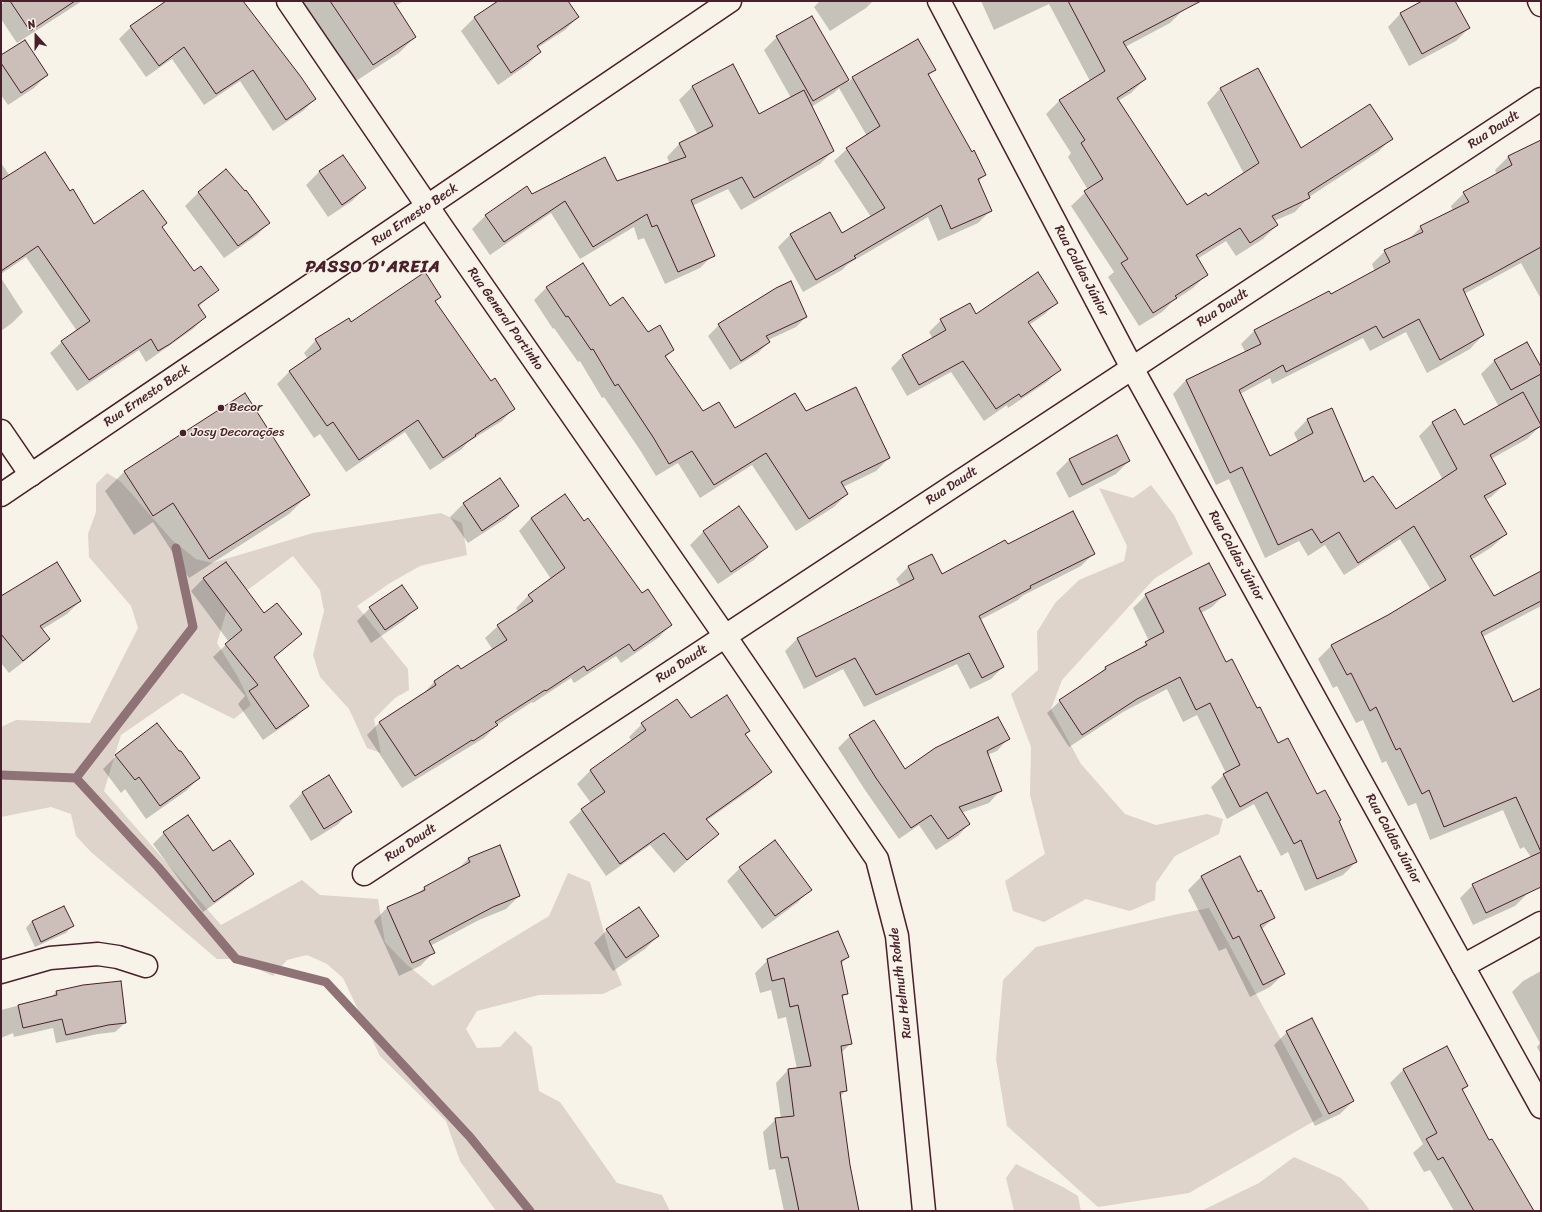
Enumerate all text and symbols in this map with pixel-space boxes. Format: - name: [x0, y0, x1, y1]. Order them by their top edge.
- text: N: [25, 14, 38, 35]
- north arrow: [16, 16, 56, 56]
- street label: Rua Daudt: [1465, 108, 1523, 152]
- street label: Rua Ernesto Beck: [369, 180, 461, 250]
- street label: Rua Caldas Júnior: [1050, 223, 1112, 319]
- district label: PASSO D'AREIA: [307, 258, 439, 278]
- street label: Rua General Portinho: [464, 265, 546, 373]
- street label: Rua Daudt: [1194, 286, 1252, 330]
- street label: Rua Ernesto Beck: [101, 361, 193, 431]
- place label: Becor: [229, 400, 262, 416]
- marker: Becor: [216, 403, 226, 413]
- place label: Josy Decorações: [191, 425, 284, 441]
- marker: Josy Decorações: [178, 428, 188, 438]
- street label: Rua Daudt: [923, 464, 981, 508]
- street label: Rua Caldas Júnior: [1205, 508, 1267, 604]
- street label: Rua Daudt: [653, 642, 711, 686]
- street label: Rua Caldas Júnior: [1362, 791, 1424, 887]
- street label: Rua Daudt: [382, 821, 440, 865]
- street label: Rua Helmuth Rohde: [886, 927, 916, 1039]

